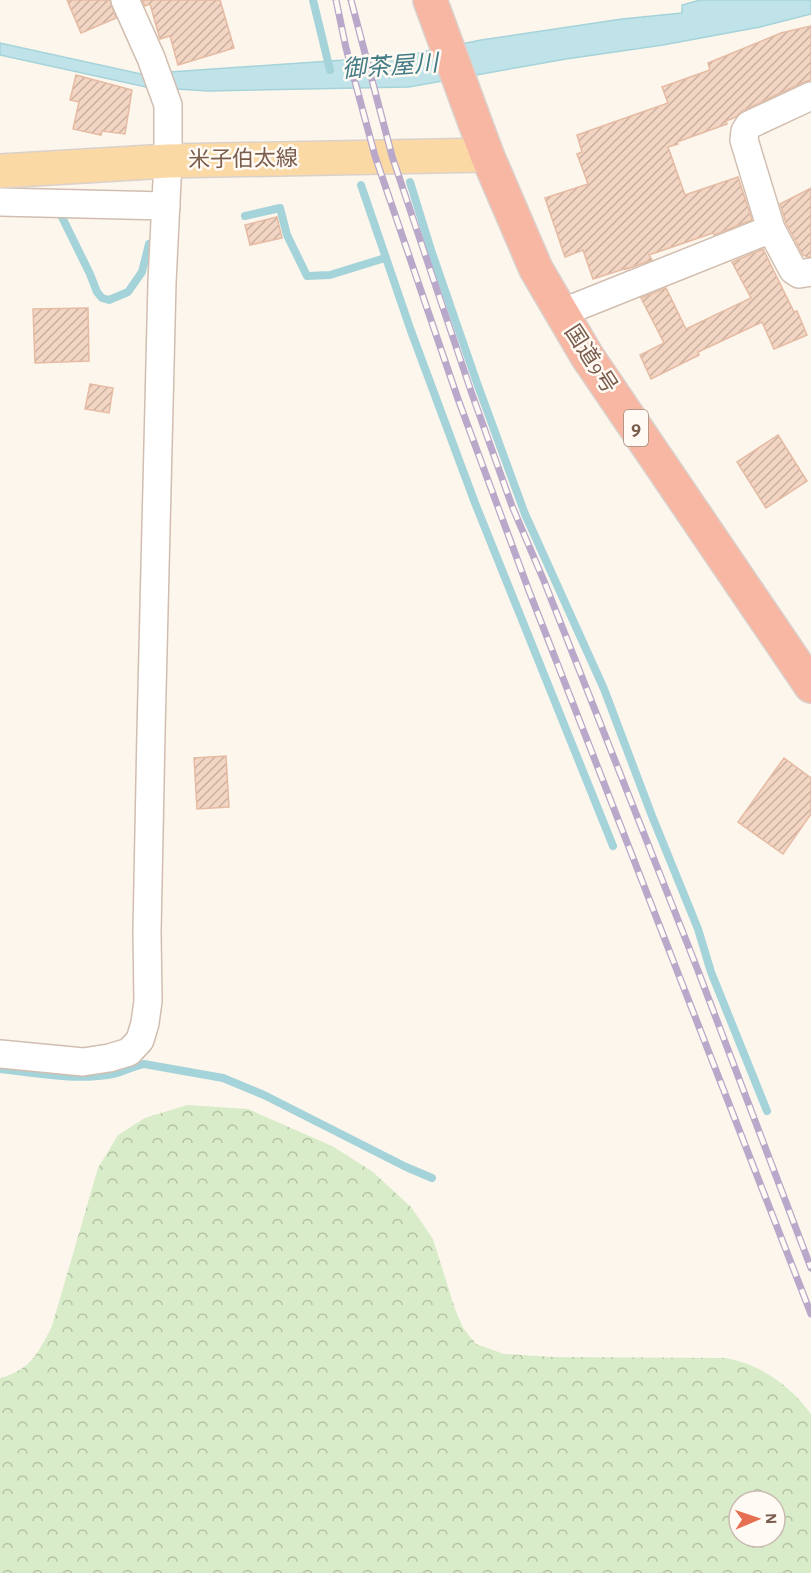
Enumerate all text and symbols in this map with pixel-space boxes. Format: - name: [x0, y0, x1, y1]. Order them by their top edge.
- water label: 御茶屋川: [341, 49, 442, 82]
- street label: 米子伯太線: [188, 146, 298, 171]
- street label: 国道9号: [561, 320, 622, 397]
- road number: 9: [624, 410, 648, 446]
- north arrow: [727, 1489, 787, 1549]
- text: N: [763, 1513, 779, 1524]

